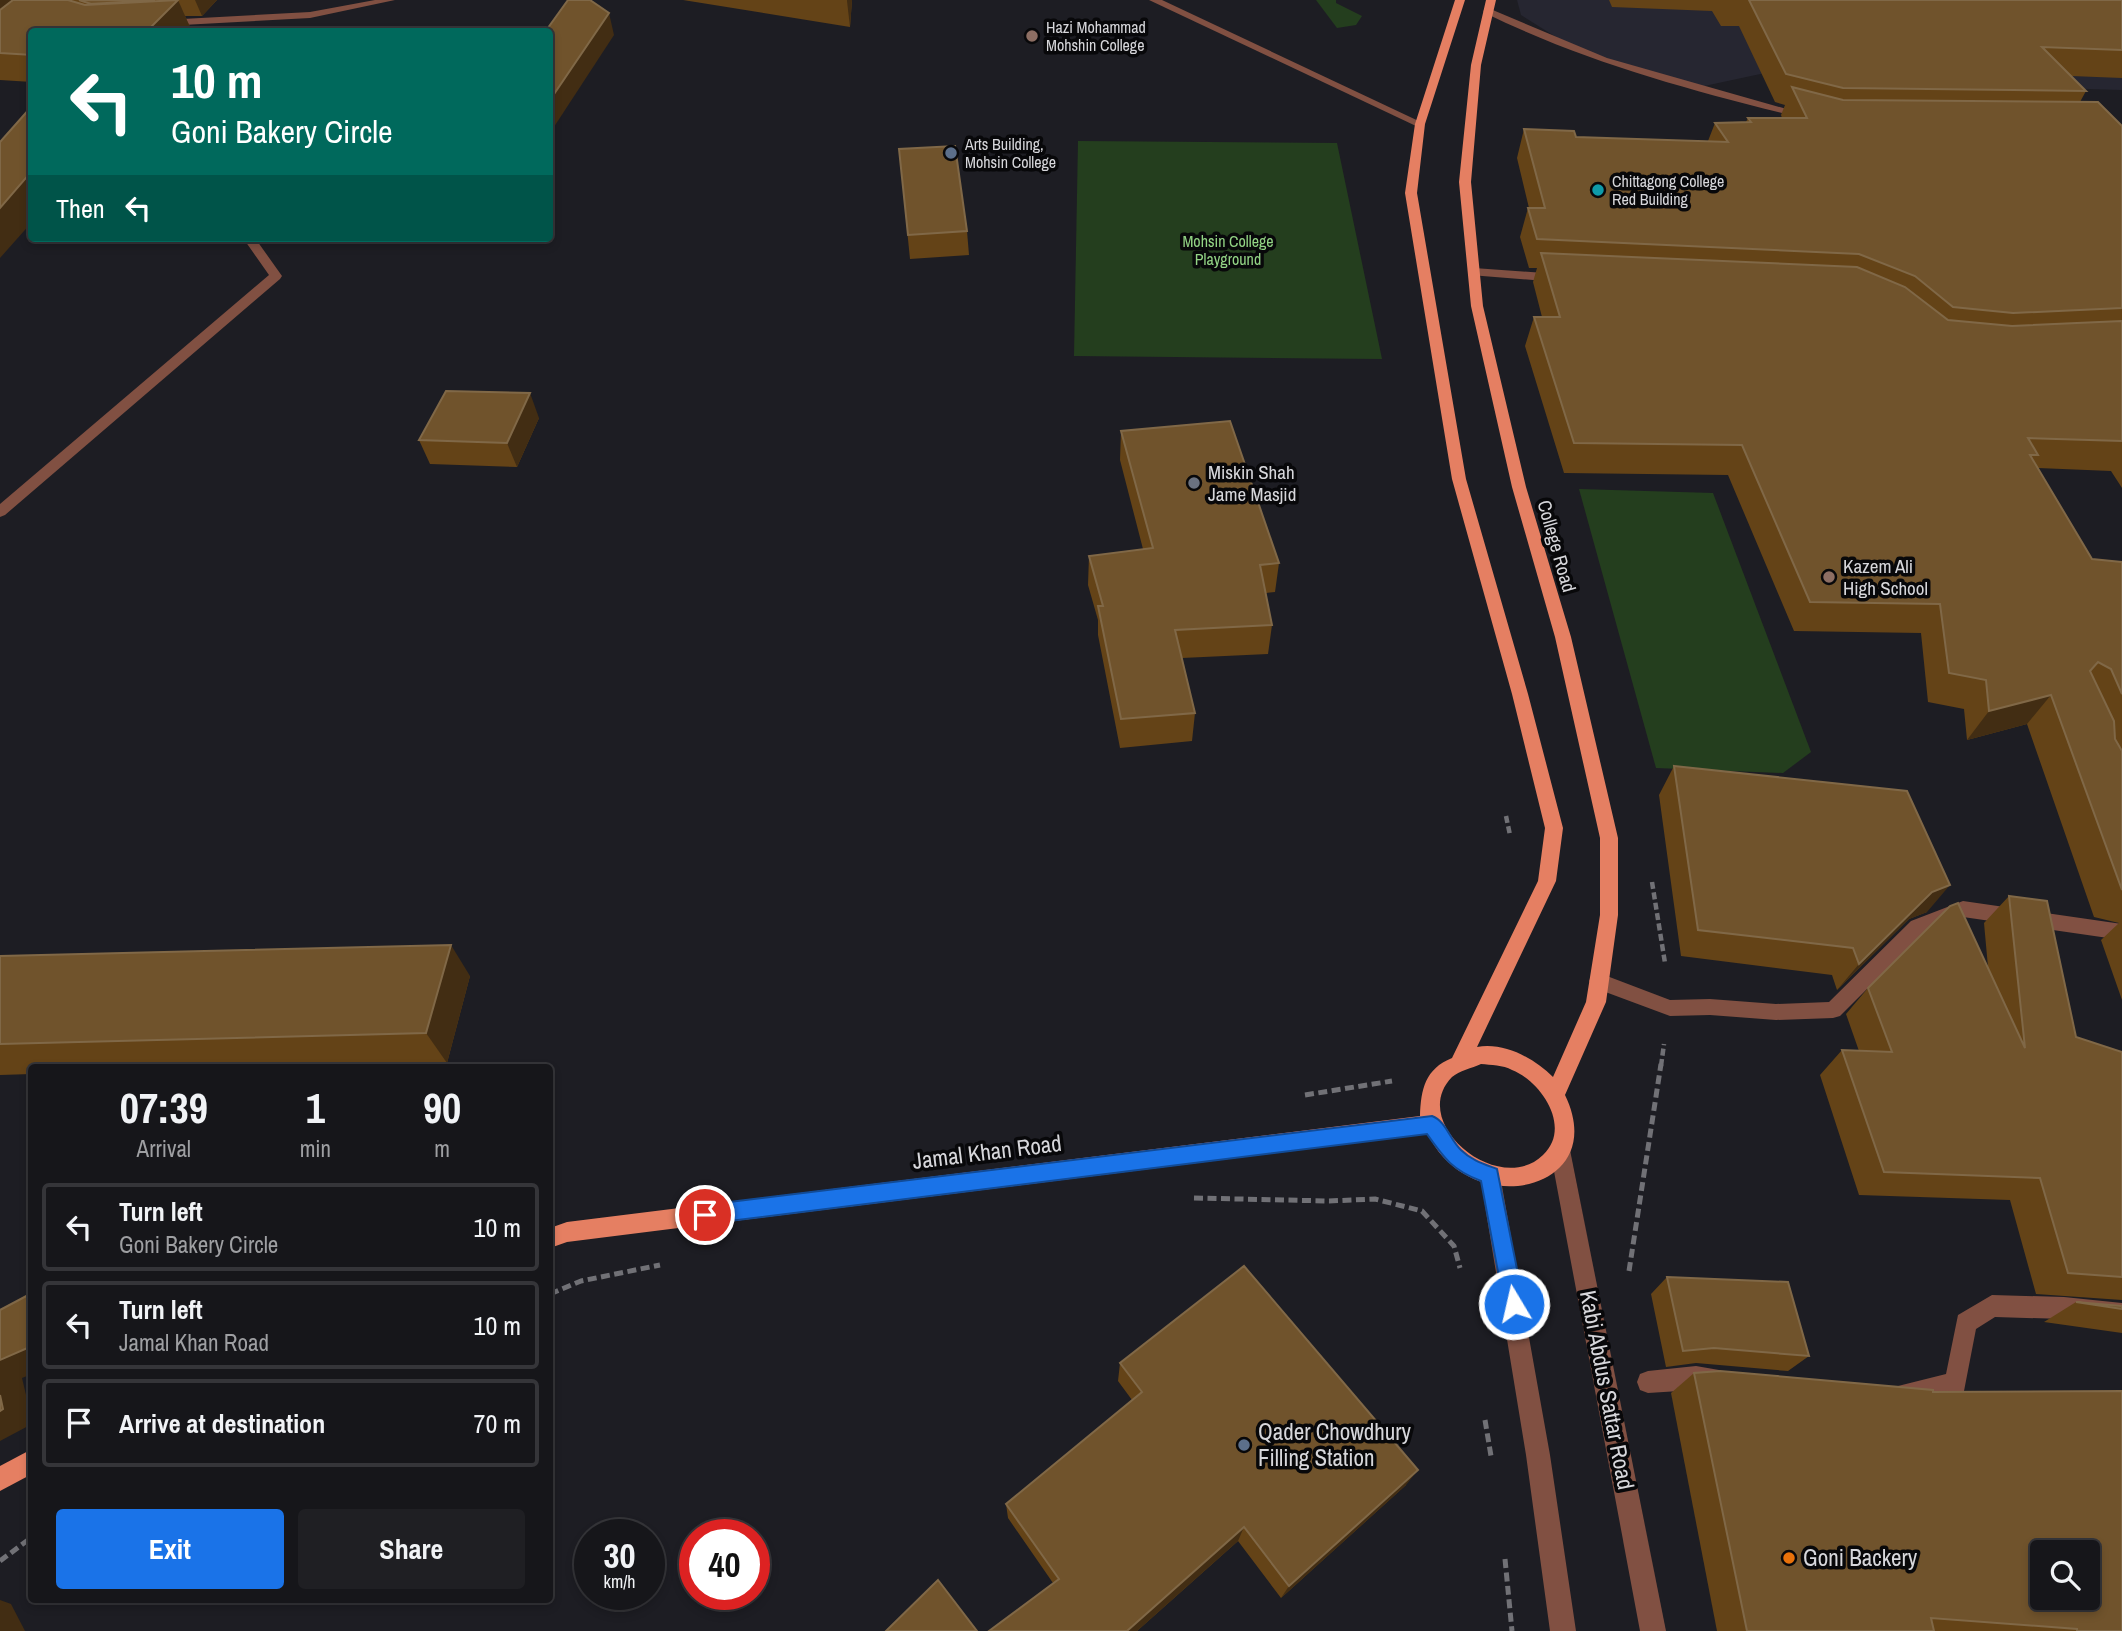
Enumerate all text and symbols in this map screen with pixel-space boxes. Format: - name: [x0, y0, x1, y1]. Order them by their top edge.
- place label: Hazi Mohammad Mohshin College: [1046, 16, 1146, 56]
- marker: Hazi Mohammad Mohshin College: [1024, 28, 1040, 44]
- text: 10 m: [171, 47, 263, 113]
- icon: left: [56, 56, 147, 147]
- text: Goni Bakery Circle: [171, 110, 393, 153]
- place label: Arts Building, Mohsin College: [964, 133, 1056, 173]
- marker: Arts Building, Mohsin College: [943, 145, 959, 161]
- place label: Chittagong College Red Building: [1612, 170, 1724, 210]
- marker: Chittagong College Red Building: [1590, 182, 1606, 198]
- icon: left: [119, 189, 157, 227]
- text: Then: [56, 191, 105, 226]
- park label: Mohsin College Playground: [1182, 230, 1274, 270]
- place label: Miskin Shah Jame Masjid: [1208, 459, 1296, 507]
- marker: Miskin Shah Jame Masjid: [1186, 475, 1202, 491]
- street label: College Road: [1531, 497, 1583, 595]
- place label: Kazem Ali High School: [1843, 553, 1928, 601]
- marker: Kazem Ali High School: [1821, 569, 1837, 585]
- text: 07:39: [120, 1080, 208, 1136]
- text: 1: [306, 1080, 325, 1136]
- text: 90: [423, 1080, 461, 1136]
- street label: Jamal Khan Road: [911, 1127, 1063, 1176]
- text: Arrival: [137, 1133, 191, 1164]
- text: min: [300, 1133, 331, 1164]
- text: m: [434, 1133, 450, 1164]
- pin: [675, 1185, 735, 1245]
- text: Turn left: [119, 1194, 203, 1229]
- icon: arrive: [686, 1196, 724, 1234]
- icon: left: [60, 1208, 98, 1246]
- text: 10 m: [474, 1210, 521, 1245]
- text: Goni Bakery Circle: [119, 1229, 278, 1260]
- position arrow: [1477, 1267, 1551, 1341]
- street label: Kabi Abdus Sattar Road: [1573, 1288, 1642, 1492]
- text: Turn left: [119, 1292, 203, 1327]
- icon: left: [60, 1306, 98, 1344]
- text: 10 m: [474, 1308, 521, 1343]
- text: Jamal Khan Road: [119, 1327, 269, 1358]
- icon: arrive: [60, 1404, 98, 1442]
- text: Arrive at destination: [119, 1406, 325, 1441]
- text: 70 m: [474, 1406, 521, 1441]
- place label: Qader Chowdhury Filling Station: [1258, 1416, 1412, 1473]
- marker: Qader Chowdhury Filling Station: [1236, 1437, 1252, 1453]
- button: Exit: [56, 1509, 284, 1589]
- button: Share: [298, 1509, 525, 1589]
- speed limit sign: 40: [679, 1519, 770, 1610]
- text: 30: [604, 1532, 635, 1579]
- map controls: [2030, 1540, 2100, 1610]
- button: search: [2030, 1540, 2100, 1610]
- place label: Goni Backery: [1803, 1542, 1918, 1573]
- marker: Goni Backery: [1781, 1550, 1797, 1566]
- text: km/h: [604, 1569, 636, 1594]

